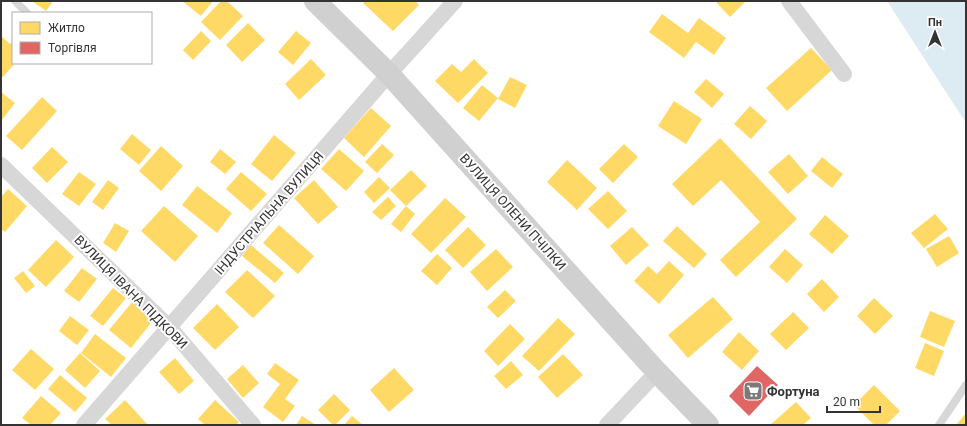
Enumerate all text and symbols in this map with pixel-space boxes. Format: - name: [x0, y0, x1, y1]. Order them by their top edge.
- legend: [12, 12, 152, 64]
- north arrow: [915, 12, 955, 52]
- text: Пн: [928, 16, 942, 29]
- text: Житло: [48, 21, 85, 35]
- text: Торгівля: [48, 41, 97, 55]
- street label: ІНДУСТРІАЛЬНА ВУЛИЦЯ: [212, 149, 326, 277]
- street label: ВУЛИЦЯ ОЛЕНИ ПЧІЛКИ: [457, 151, 569, 273]
- street label: ВУЛИЦЯ ІВАНА ПІДКОВИ: [71, 232, 191, 352]
- supermarket icon: Фортуна: [742, 380, 764, 402]
- place label: Фортуна: [767, 384, 820, 399]
- scale bar: [827, 388, 880, 414]
- text: 20 m: [833, 395, 860, 409]

